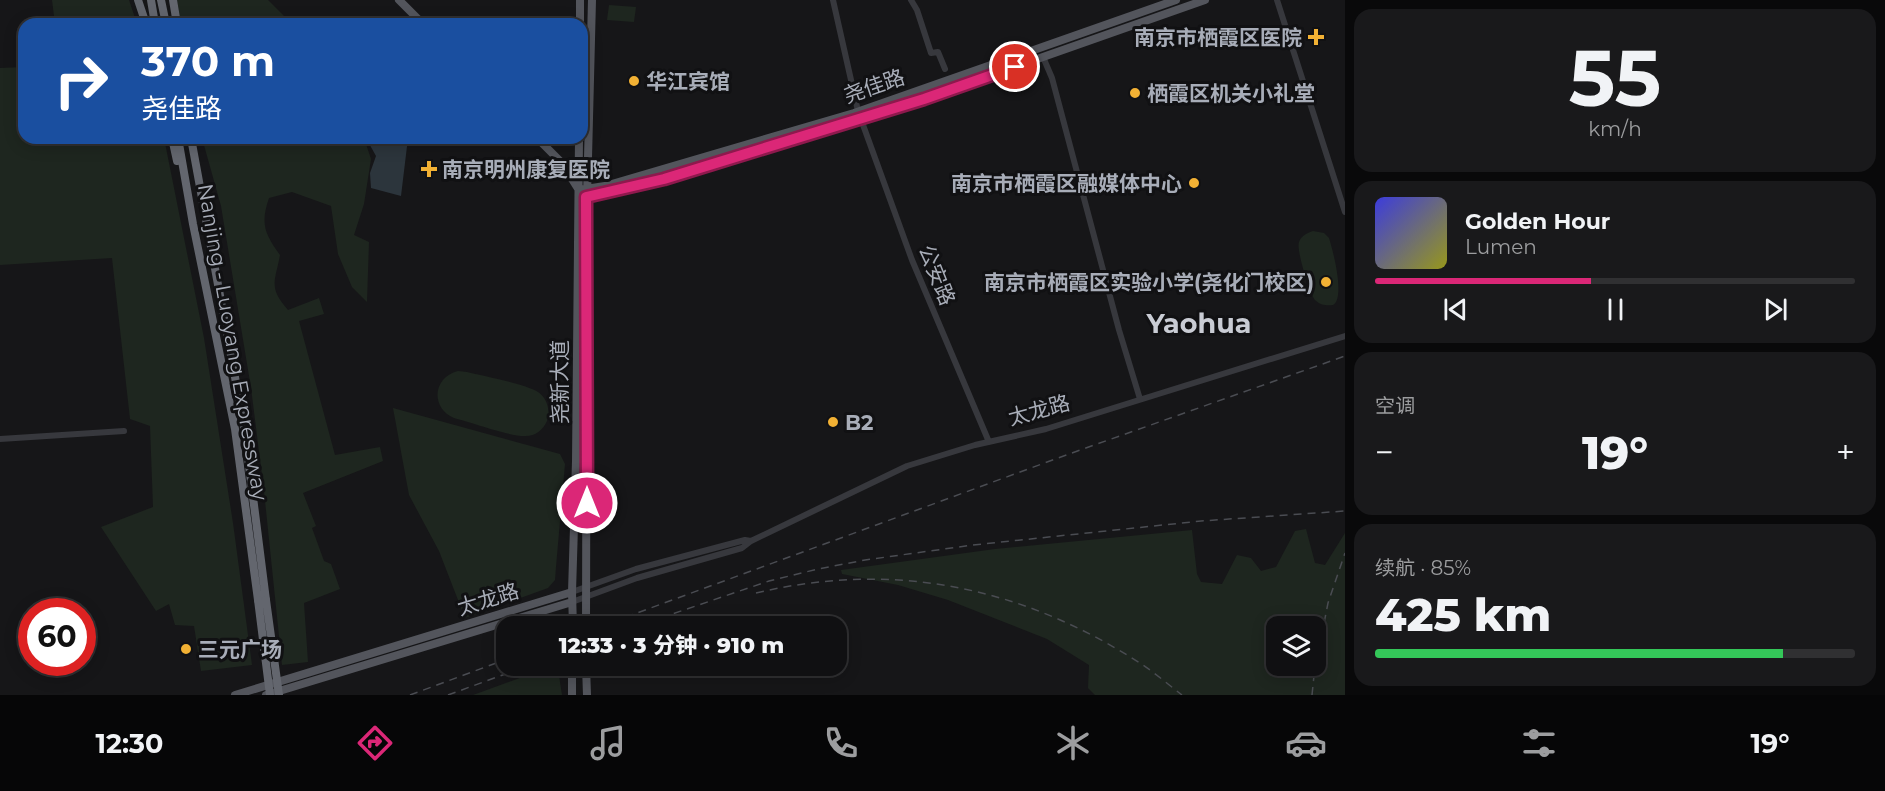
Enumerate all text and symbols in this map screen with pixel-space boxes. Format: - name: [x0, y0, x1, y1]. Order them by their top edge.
- place label: 南京市栖霞区医院: [1134, 25, 1302, 50]
- marker: 南京市栖霞区医院: [1307, 28, 1325, 46]
- text: 55: [1569, 30, 1661, 126]
- text: 370 m: [141, 35, 275, 87]
- pin: [989, 41, 1040, 92]
- icon: right: [42, 42, 120, 120]
- icon: arrive: [998, 50, 1031, 83]
- street label: 尧佳路: [840, 64, 908, 108]
- place label: 华江宾馆: [646, 69, 730, 94]
- marker: 华江宾馆: [627, 74, 641, 88]
- place label: 栖霞区机关小礼堂: [1147, 81, 1315, 106]
- marker: 栖霞区机关小礼堂: [1128, 86, 1142, 100]
- text: 尧佳路: [141, 92, 222, 125]
- text: km/h: [1588, 117, 1642, 141]
- place label: 南京明州康复医院: [442, 157, 610, 182]
- marker: 南京明州康复医院: [420, 160, 438, 178]
- place label: 南京市栖霞区融媒体中心: [951, 171, 1182, 196]
- marker: 南京市栖霞区融媒体中心: [1187, 176, 1201, 190]
- street label: Nanjing - Luoyang Expressway: [193, 182, 273, 503]
- text: Golden Hour: [1465, 208, 1610, 235]
- text: Lumen: [1465, 235, 1537, 259]
- street label: 公安路: [914, 241, 960, 309]
- place label: 南京市栖霞区实验小学(尧化门校区): [984, 270, 1314, 295]
- marker: 南京市栖霞区实验小学(尧化门校区): [1319, 275, 1333, 289]
- icon: previous: [1439, 293, 1472, 326]
- icon: pause: [1599, 293, 1632, 326]
- icon: next: [1759, 293, 1792, 326]
- district label: Yaohua: [1146, 307, 1251, 340]
- street label: 尧新大道: [547, 340, 572, 424]
- street label: 太龙路: [1005, 390, 1073, 430]
- text: 空调: [1375, 394, 1415, 418]
- place label: B2: [845, 410, 873, 435]
- marker: B2: [826, 415, 840, 429]
- text: 19°: [1582, 425, 1648, 480]
- text: −: [1375, 432, 1394, 472]
- text: +: [1836, 432, 1855, 472]
- position arrow: [555, 471, 619, 535]
- text: 续航 · 85%: [1375, 556, 1471, 580]
- street label: 太龙路: [454, 578, 522, 620]
- text: 425 km: [1375, 587, 1551, 642]
- speed limit sign: 60: [18, 598, 96, 676]
- map controls: [1266, 616, 1326, 676]
- button: layers: [1266, 616, 1326, 676]
- text: 12:33 · 3 分钟 · 910 m: [559, 632, 784, 659]
- place label: 三元广场: [198, 637, 282, 662]
- marker: 三元广场: [179, 642, 193, 656]
- icon: directions: [354, 722, 396, 764]
- icon: music: [587, 722, 629, 764]
- icon: phone: [820, 722, 862, 764]
- icon: climate: [1052, 722, 1094, 764]
- icon: car: [1285, 722, 1327, 764]
- icon: filters: [1518, 722, 1560, 764]
- text: 12:30: [95, 727, 163, 760]
- text: 19°: [1751, 727, 1790, 760]

